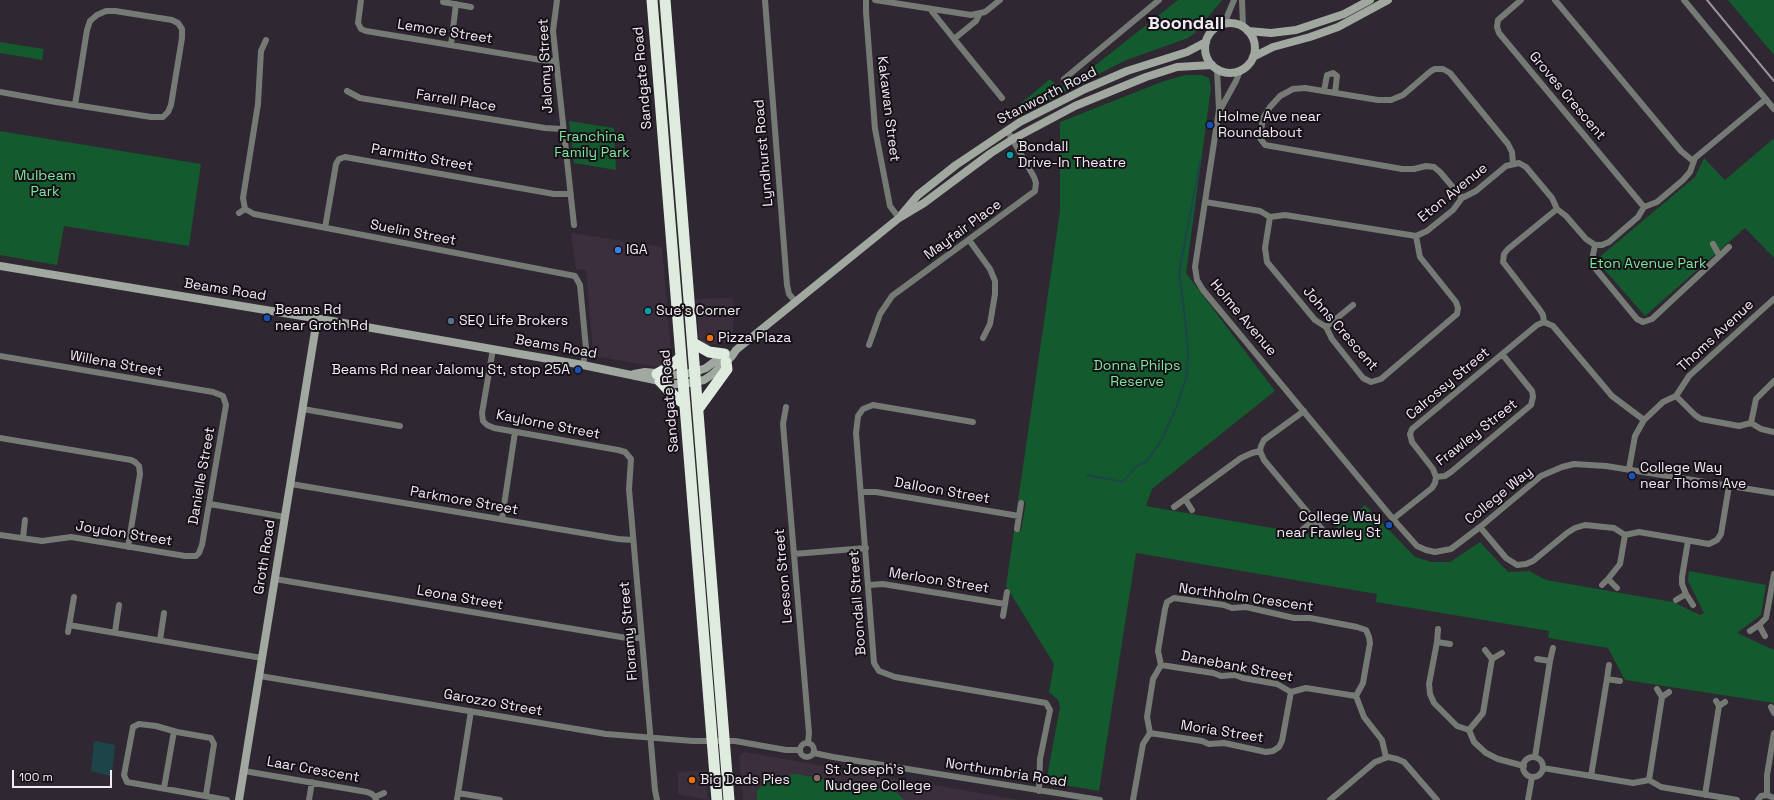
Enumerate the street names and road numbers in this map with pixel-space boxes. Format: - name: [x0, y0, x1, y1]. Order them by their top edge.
- street label: Lemore Street: [396, 16, 494, 48]
- street label: Jalomy Street: [535, 18, 557, 114]
- street label: Sandgate Road: [630, 26, 656, 130]
- street label: Groves Crescent: [1525, 48, 1609, 144]
- street label: Kakawan Street: [873, 55, 903, 163]
- street label: Stanworth Road: [994, 64, 1100, 128]
- street label: Farrell Place: [415, 86, 497, 116]
- street label: Lyndhurst Road: [751, 99, 777, 207]
- street label: Parmitto Street: [370, 141, 474, 175]
- street label: Eton Avenue: [1415, 160, 1491, 226]
- street label: Mayfair Place: [921, 196, 1005, 264]
- street label: Suelin Street: [369, 216, 457, 250]
- street label: Beams Road: [183, 275, 267, 305]
- street label: Holme Avenue: [1206, 276, 1280, 360]
- street label: Johns Crescent: [1299, 284, 1381, 374]
- street label: Thoms Avenue: [1674, 296, 1758, 376]
- street label: Beams Road: [514, 332, 598, 362]
- street label: Calrossy Street: [1403, 344, 1493, 424]
- street label: Willena Street: [68, 348, 164, 380]
- street label: Sandgate Road: [657, 349, 683, 453]
- street label: Frawley Street: [1433, 396, 1521, 470]
- street label: Kaylorne Street: [495, 407, 601, 443]
- street label: Danielle Street: [185, 426, 219, 526]
- street label: College Way: [1462, 464, 1536, 528]
- street label: Dalloon Street: [893, 474, 991, 508]
- street label: Parkmore Street: [409, 483, 519, 519]
- street label: Joydon Street: [74, 518, 174, 550]
- street label: Groth Road: [251, 518, 279, 596]
- street label: Leeson Street: [771, 528, 797, 624]
- street label: Boondall Street: [846, 550, 870, 656]
- street label: Merloon Street: [888, 565, 990, 597]
- street label: Northholm Crescent: [1178, 580, 1314, 616]
- street label: Floramy Street: [616, 581, 642, 681]
- street label: Leona Street: [415, 582, 505, 614]
- street label: Danebank Street: [1180, 648, 1294, 686]
- street label: Garozzo Street: [442, 686, 544, 720]
- street label: Moria Street: [1179, 717, 1265, 747]
- street label: Laar Crescent: [265, 754, 361, 786]
- street label: Northumbria Road: [944, 755, 1068, 791]

